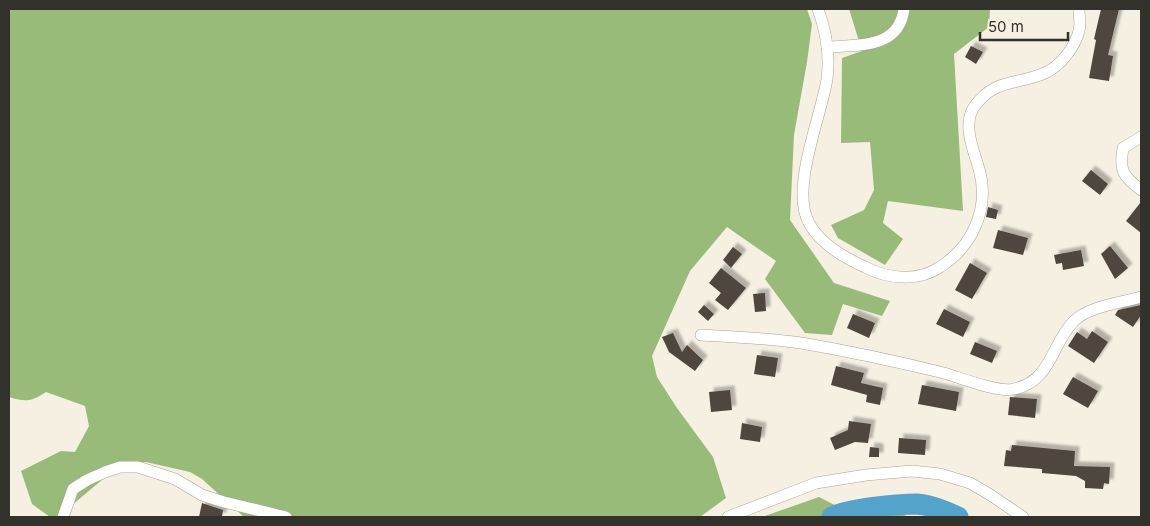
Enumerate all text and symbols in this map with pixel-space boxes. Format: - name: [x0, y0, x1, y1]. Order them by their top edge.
- scale bar: [980, 10, 1068, 42]
- text: 50 m: [988, 17, 1024, 36]

